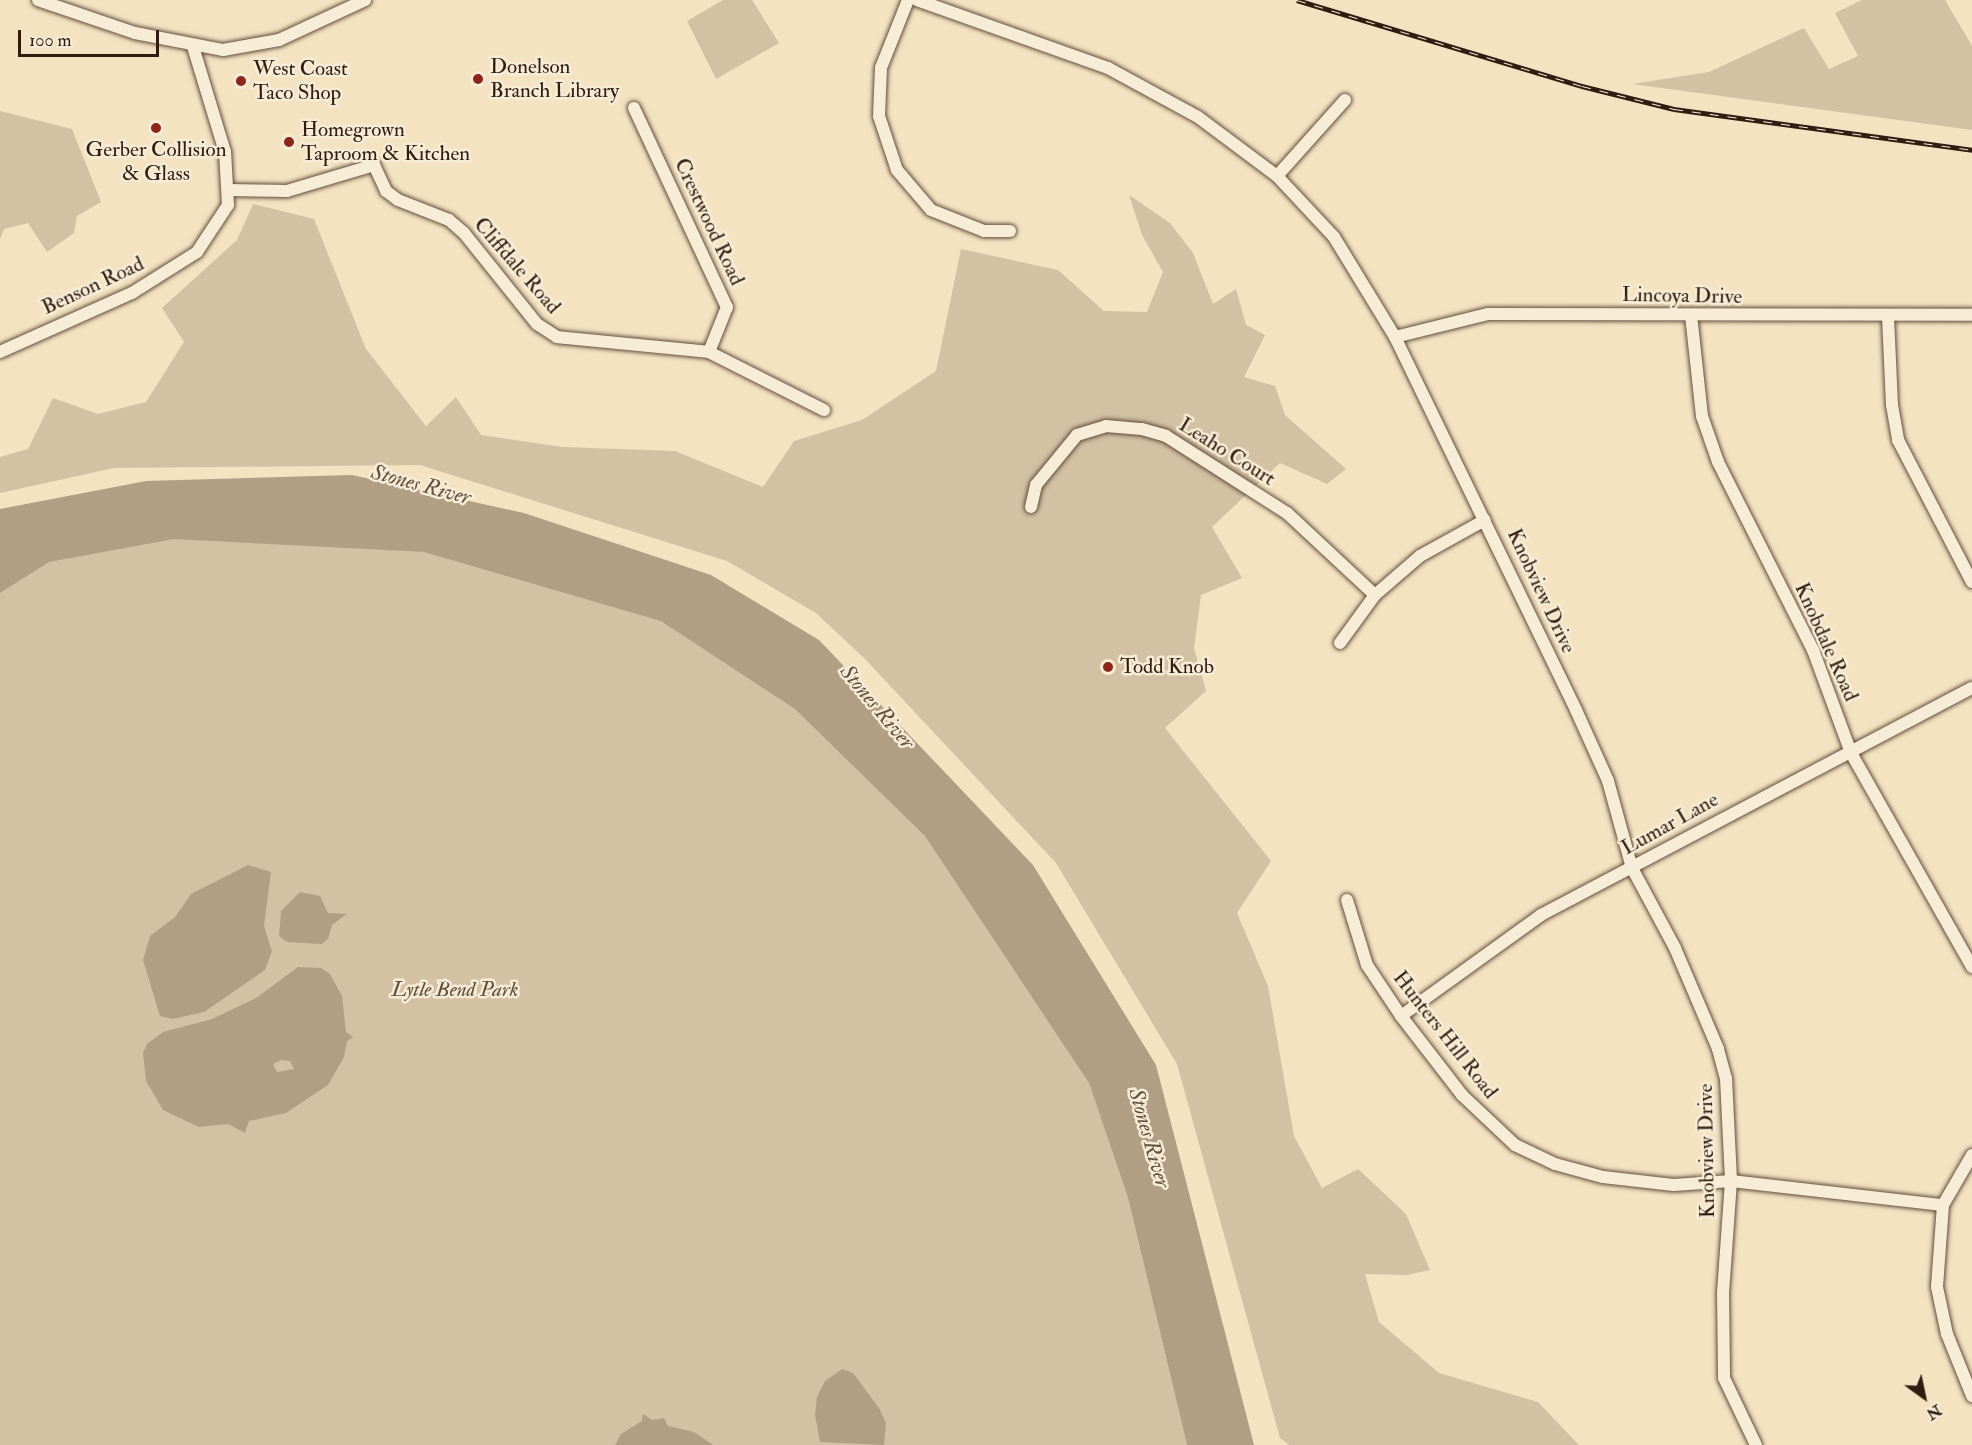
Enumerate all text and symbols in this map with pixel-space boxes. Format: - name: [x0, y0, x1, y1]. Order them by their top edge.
- scale bar: [21, 18, 162, 56]
- text: 100 m: [29, 29, 72, 52]
- place label: Donelson Branch Library: [490, 54, 619, 104]
- place label: West Coast Taco Shop: [253, 56, 348, 106]
- marker: Donelson Branch Library: [471, 72, 485, 86]
- marker: West Coast Taco Shop: [234, 74, 248, 88]
- place label: Homegrown Taproom & Kitchen: [301, 117, 470, 167]
- marker: Gerber Collision & Glass: [149, 121, 163, 135]
- marker: Homegrown Taproom & Kitchen: [282, 135, 296, 149]
- place label: Gerber Collision & Glass: [86, 137, 226, 187]
- street label: Crestwood Road: [669, 154, 749, 290]
- street label: Cliffdale Road: [468, 213, 566, 319]
- street label: Benson Road: [38, 251, 148, 321]
- street label: Lincoya Drive: [1622, 282, 1742, 310]
- street label: Leaho Court: [1174, 412, 1280, 492]
- water label: Stones River: [368, 459, 474, 511]
- street label: Knobview Drive: [1501, 525, 1581, 657]
- street label: Knobdale Road: [1789, 579, 1863, 705]
- place label: Todd Knob: [1120, 654, 1214, 680]
- water label: Stones River: [834, 659, 920, 755]
- marker: Todd Knob: [1101, 660, 1115, 674]
- street label: Lumar Lane: [1617, 787, 1723, 861]
- street label: Hunters Hill Road: [1387, 966, 1503, 1104]
- park label: Lytle Bend Park: [392, 977, 518, 1003]
- street label: Knobview Drive: [1693, 1084, 1721, 1218]
- water label: Stones River: [1122, 1085, 1176, 1191]
- north arrow: [1894, 1367, 1954, 1427]
- text: N: [1922, 1400, 1945, 1424]

